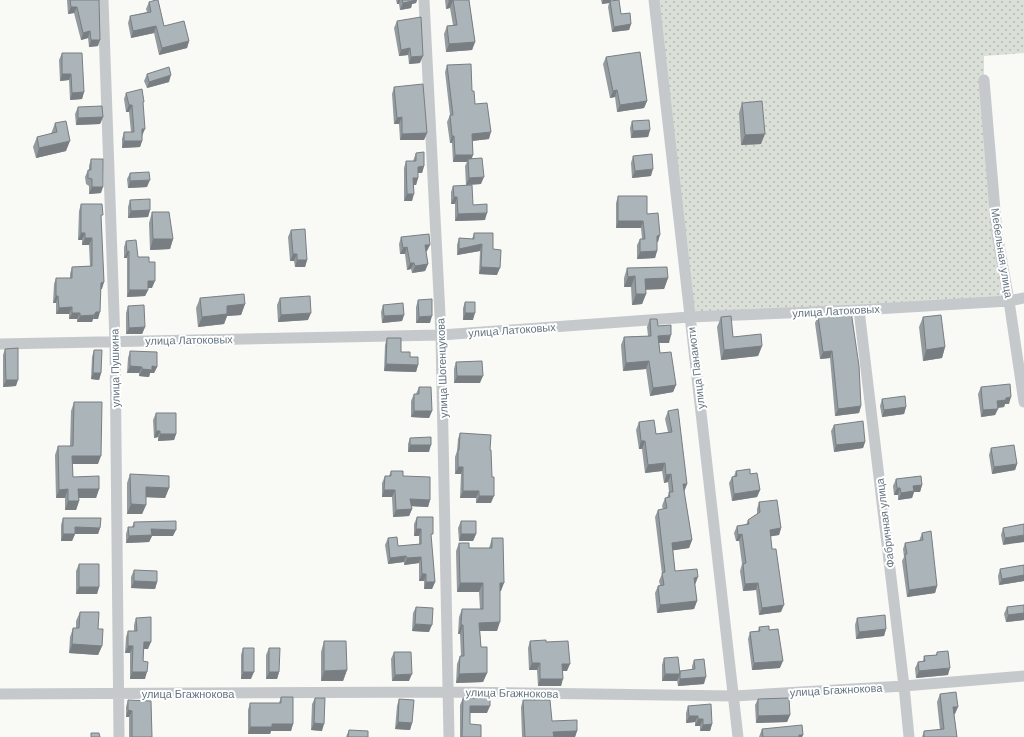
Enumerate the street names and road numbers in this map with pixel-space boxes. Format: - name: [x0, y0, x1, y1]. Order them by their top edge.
- street label: Мебельная улица: [988, 207, 1016, 300]
- street label: улица Латоковых: [792, 302, 881, 320]
- street label: улица Шогенцукова: [433, 317, 451, 418]
- street label: улица Латоковых: [468, 320, 557, 340]
- street label: улица Панаиоти: [684, 326, 708, 410]
- street label: улица Пушкина: [107, 328, 123, 407]
- street label: улица Латоковых: [145, 332, 233, 348]
- street label: Фабричная улица: [872, 477, 897, 569]
- street label: улица Бгажнокова: [789, 681, 884, 699]
- street label: улица Бгажнокова: [466, 685, 559, 701]
- street label: улица Бгажнокова: [142, 687, 235, 701]

